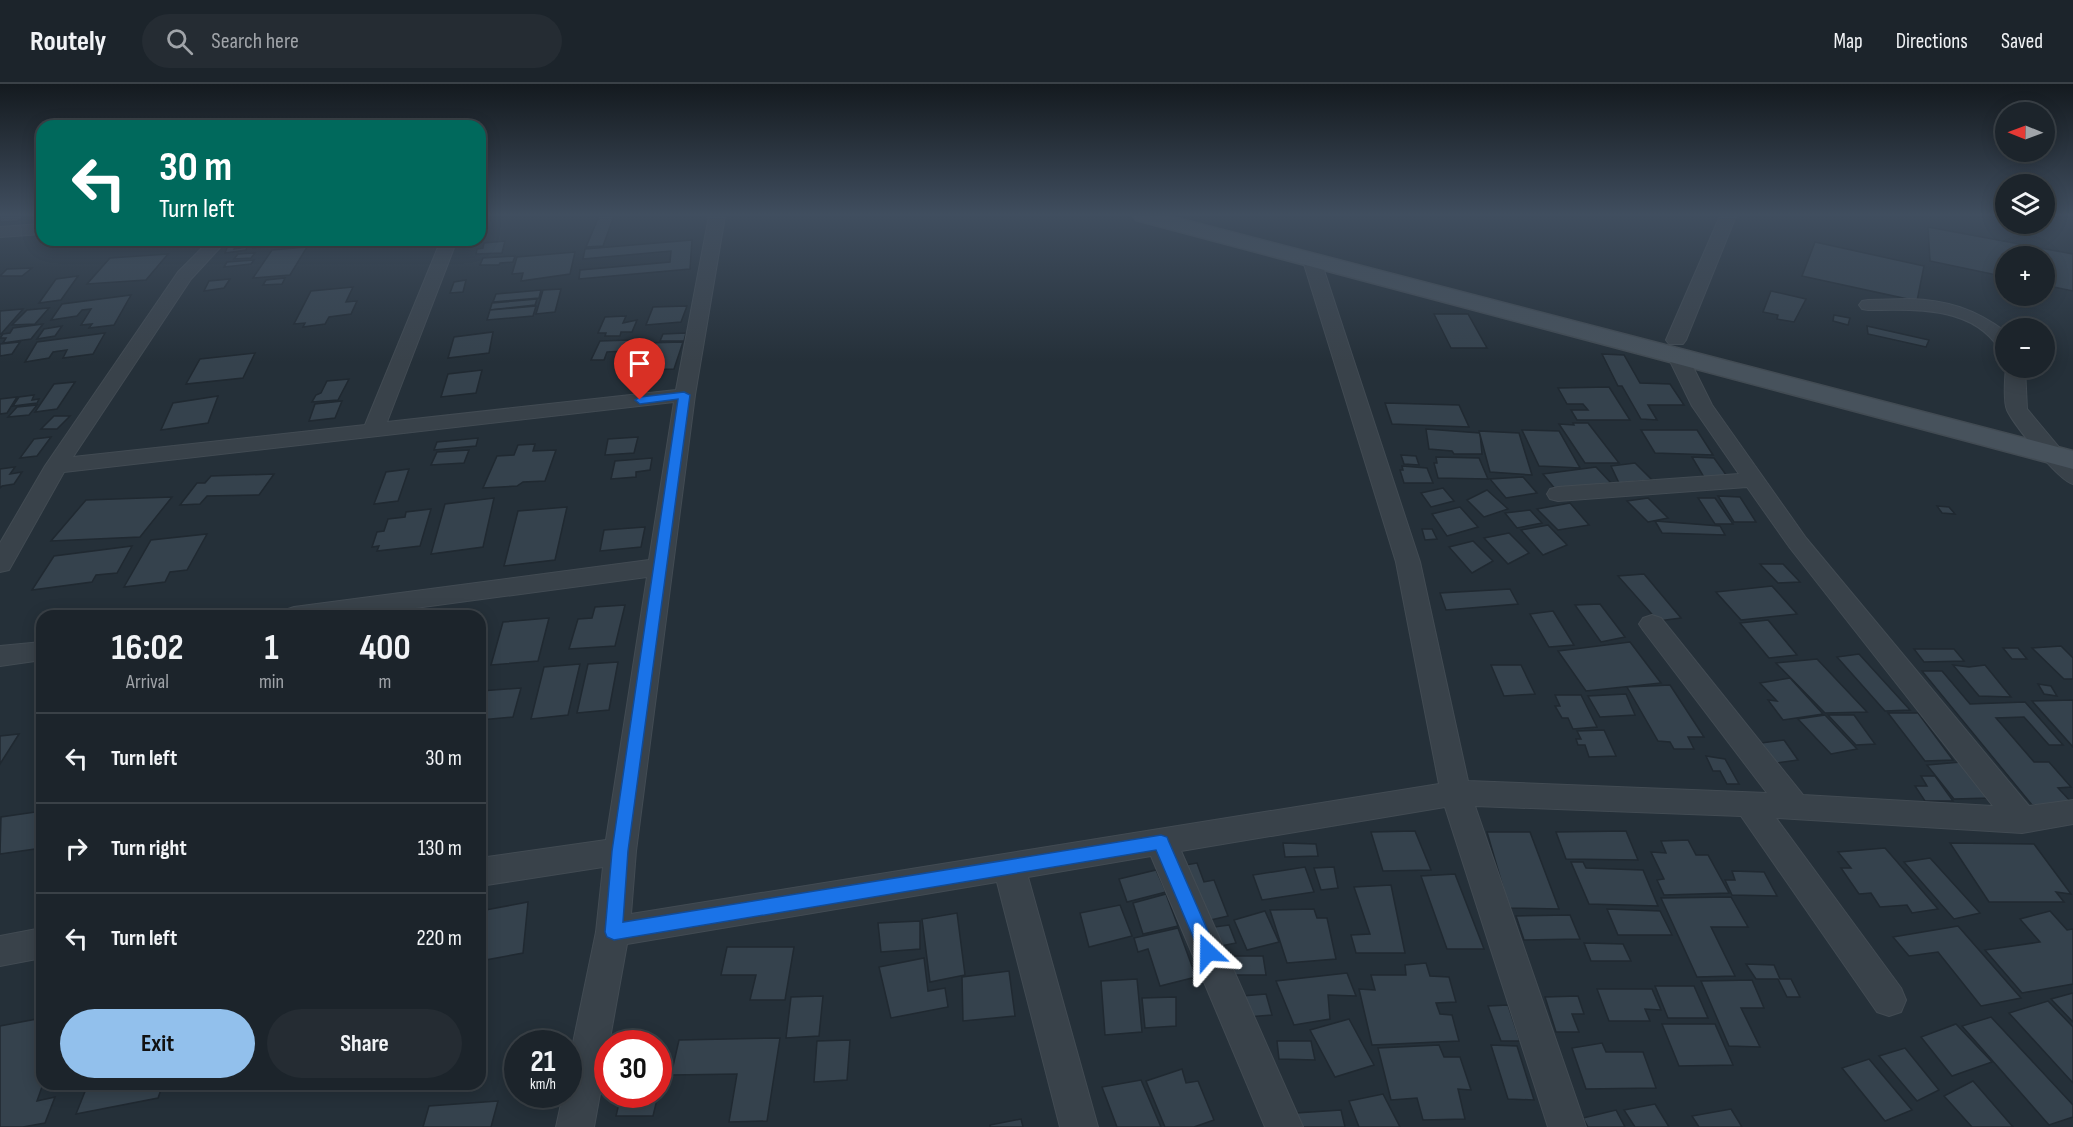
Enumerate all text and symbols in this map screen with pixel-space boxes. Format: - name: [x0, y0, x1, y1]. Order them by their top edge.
- search box: [142, 14, 562, 68]
- text: Routely: [30, 25, 106, 58]
- icon: search: [163, 25, 196, 58]
- text: Search here: [211, 28, 299, 55]
- text: Map: [1833, 29, 1863, 54]
- text: Directions: [1896, 29, 1968, 54]
- text: Saved: [2001, 29, 2043, 54]
- north arrow: [1995, 102, 2055, 162]
- map controls: [1995, 102, 2055, 378]
- text: 30 m: [159, 142, 232, 193]
- icon: left: [60, 144, 138, 222]
- button: layers: [1995, 174, 2055, 234]
- text: Turn left: [159, 193, 235, 225]
- button: +: [1995, 246, 2055, 306]
- button: −: [1995, 318, 2055, 378]
- pin: [614, 338, 665, 400]
- icon: arrive: [623, 347, 656, 380]
- text: 16:02: [111, 627, 184, 670]
- text: 1: [264, 627, 279, 670]
- text: 400: [360, 627, 411, 670]
- text: Arrival: [126, 670, 169, 694]
- text: min: [259, 670, 284, 694]
- text: m: [379, 670, 391, 694]
- icon: left: [60, 742, 93, 775]
- text: Turn left: [111, 745, 177, 772]
- text: 30 m: [425, 745, 462, 772]
- icon: right: [60, 832, 93, 865]
- text: Turn right: [111, 835, 187, 862]
- text: 130 m: [418, 835, 462, 862]
- position arrow: [1176, 920, 1240, 984]
- icon: left: [60, 922, 93, 955]
- text: Turn left: [111, 925, 177, 952]
- text: 220 m: [416, 925, 462, 952]
- button: Exit: [60, 1009, 255, 1078]
- button: Share: [267, 1009, 462, 1078]
- speed limit sign: 30: [594, 1030, 672, 1108]
- text: 21: [531, 1044, 555, 1080]
- text: km/h: [530, 1075, 556, 1094]

